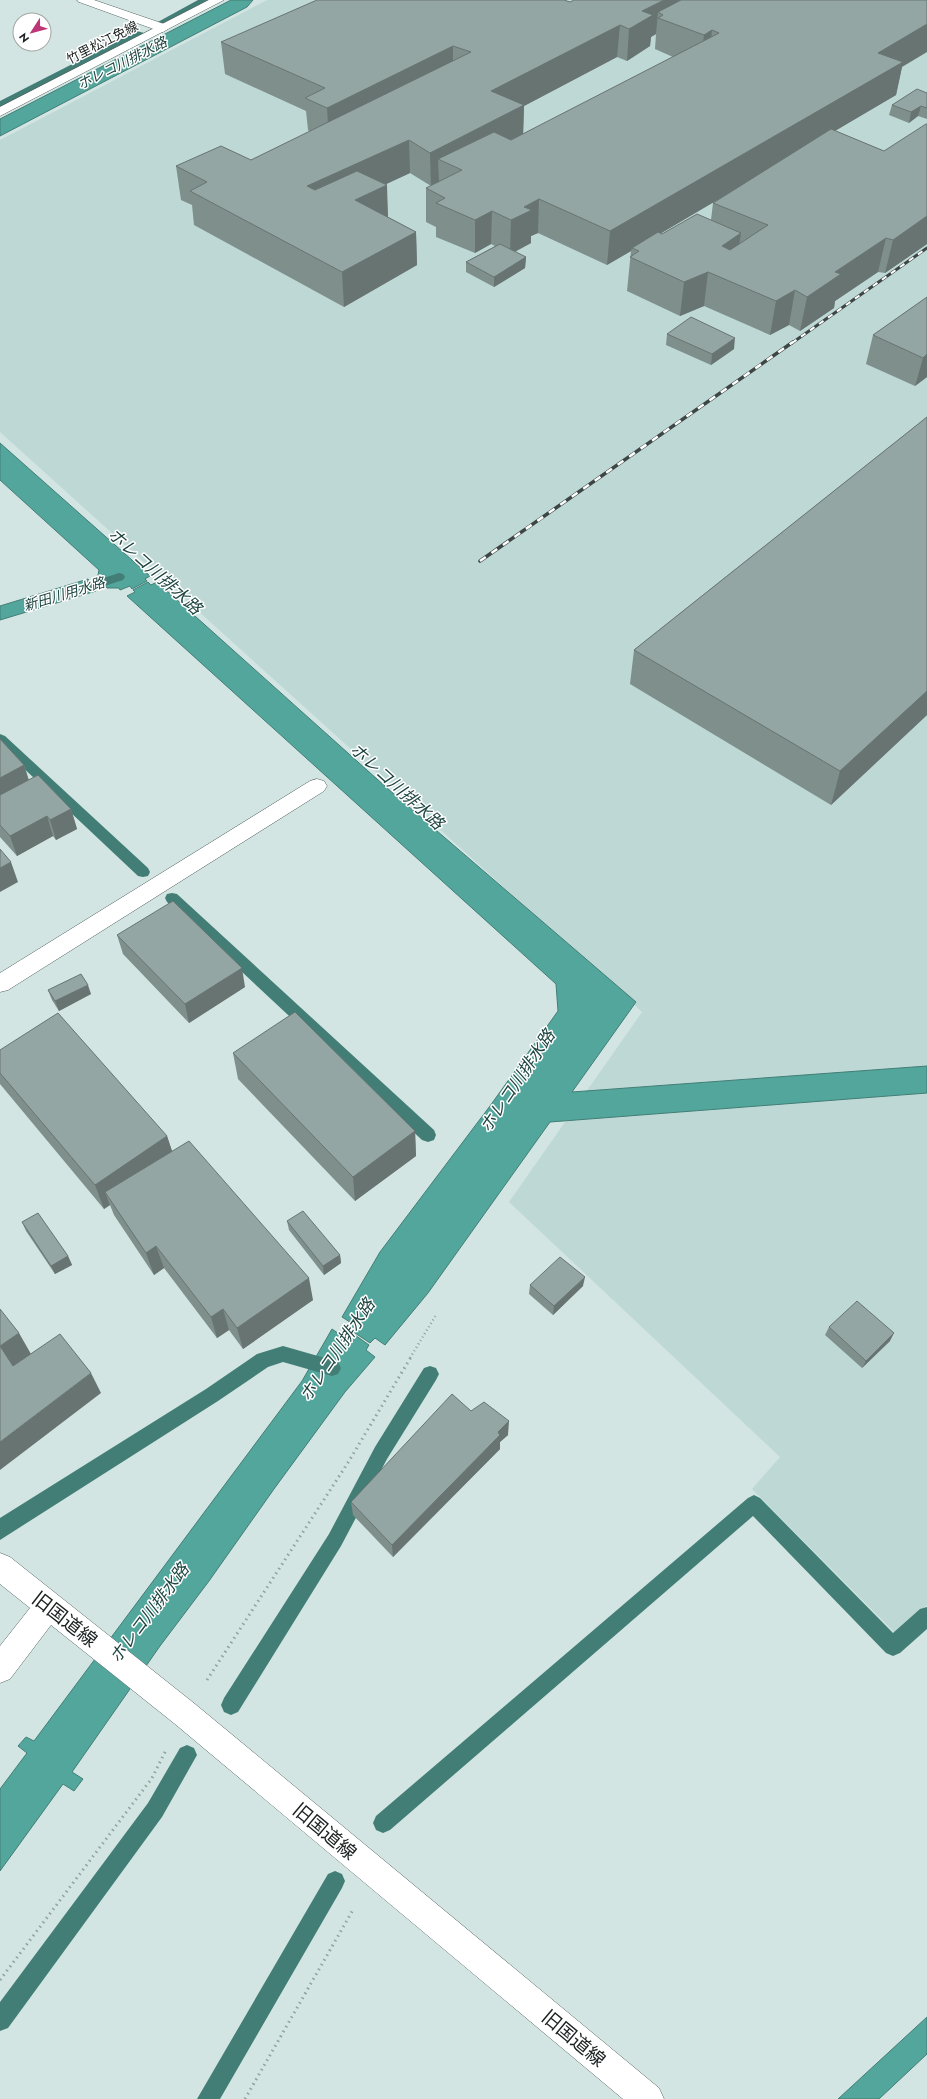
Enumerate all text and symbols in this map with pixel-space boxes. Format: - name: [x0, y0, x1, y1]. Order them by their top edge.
- north arrow: [12, 12, 52, 52]
- street label: 竹里松江免線: [63, 16, 141, 69]
- text: N: [15, 30, 33, 46]
- water label: ホレコ川排水路: [74, 31, 171, 94]
- water label: ホレコ川排水路: [103, 522, 209, 621]
- water label: 新田川用水路: [21, 572, 108, 616]
- water label: ホレコ川排水路: [345, 737, 451, 836]
- water label: ホレコ川排水路: [474, 1023, 561, 1137]
- water label: ホレコ川排水路: [294, 1292, 381, 1406]
- water label: ホレコ川排水路: [104, 1557, 196, 1668]
- street label: 旧国道線: [26, 1585, 103, 1653]
- street label: 旧国道線: [287, 1797, 362, 1866]
- street label: 旧国道線: [536, 2004, 611, 2073]

